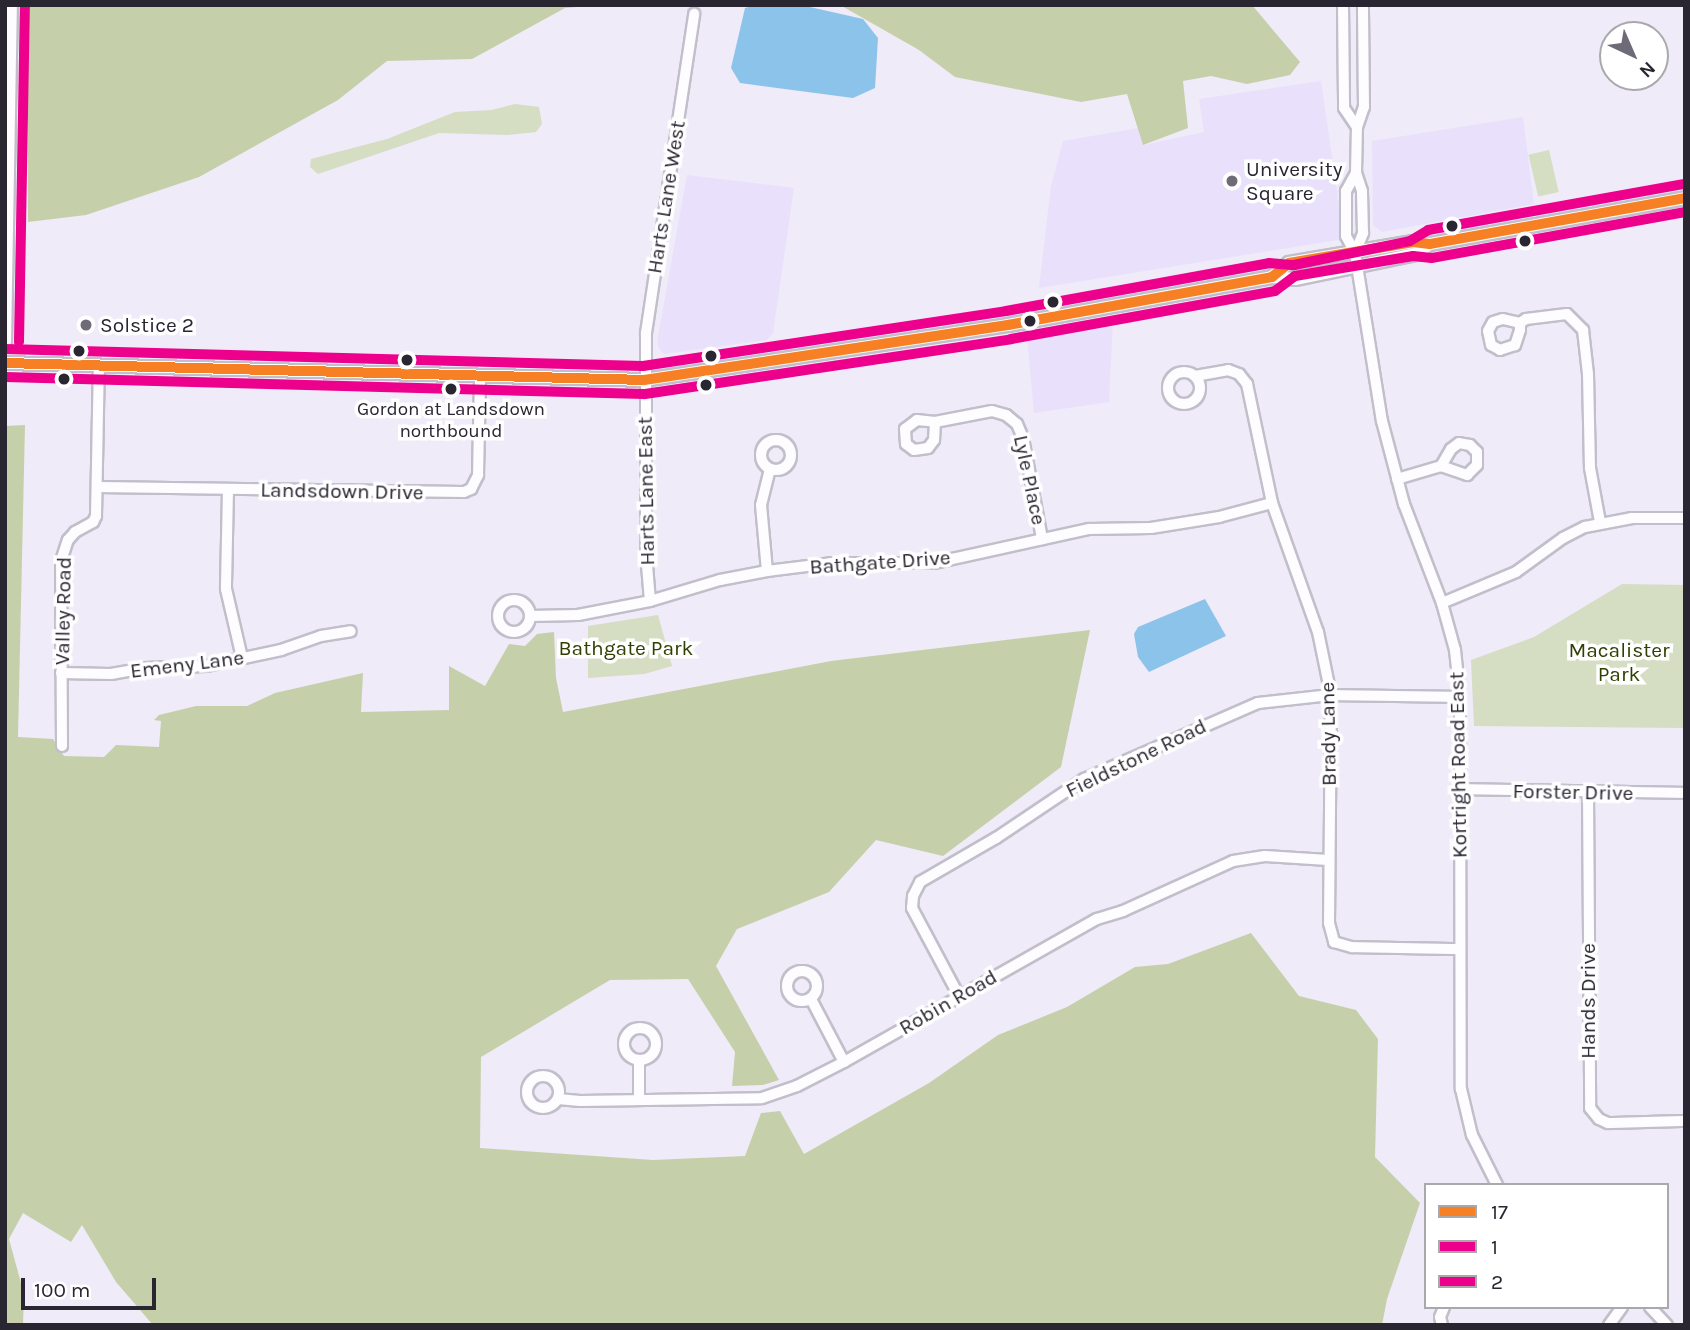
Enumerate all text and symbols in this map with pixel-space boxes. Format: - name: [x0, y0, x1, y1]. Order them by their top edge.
- north arrow: [1599, 21, 1669, 91]
- text: N: [1635, 57, 1660, 82]
- street label: Harts Lane West: [641, 119, 691, 275]
- place label: University Square: [1246, 156, 1343, 206]
- marker: University Square: [1224, 173, 1240, 189]
- unlabelled marker: [1445, 219, 1459, 233]
- unlabelled marker: [1518, 234, 1532, 248]
- unlabelled marker: [1046, 295, 1060, 309]
- place label: Solstice 2: [100, 312, 194, 338]
- unlabelled marker: [1023, 314, 1037, 328]
- marker: Solstice 2: [78, 317, 94, 333]
- unlabelled marker: [72, 344, 86, 358]
- unlabelled marker: [704, 349, 718, 363]
- unlabelled marker: [400, 353, 414, 367]
- unlabelled marker: [57, 372, 71, 386]
- unlabelled marker: [699, 378, 713, 392]
- marker: Gordon at Landsdown northbound: [444, 382, 458, 396]
- place label: Gordon at Landsdown northbound: [357, 399, 545, 443]
- street label: Harts Lane East: [632, 416, 660, 566]
- street label: Lyle Place: [1008, 433, 1052, 527]
- street label: Landsdown Drive: [260, 477, 424, 505]
- street label: Bathgate Drive: [809, 545, 951, 579]
- street label: Valley Road: [49, 557, 77, 665]
- park label: Bathgate Park: [559, 635, 693, 661]
- park label: Macalister Park: [1568, 637, 1670, 687]
- street label: Emeny Lane: [129, 645, 245, 683]
- street label: Kortright Road East: [1444, 671, 1472, 859]
- street label: Brady Lane: [1314, 682, 1342, 786]
- street label: Fieldstone Road: [1061, 713, 1211, 803]
- street label: Forster Drive: [1512, 778, 1634, 806]
- street label: Hands Drive: [1575, 943, 1601, 1059]
- street label: Robin Road: [894, 964, 1002, 1040]
- legend: [1424, 1183, 1669, 1309]
- text: 17: [1491, 1200, 1508, 1224]
- text: 1: [1491, 1235, 1498, 1259]
- scale bar: [24, 1264, 159, 1308]
- text: 2: [1491, 1270, 1503, 1294]
- text: 100 m: [34, 1278, 91, 1302]

